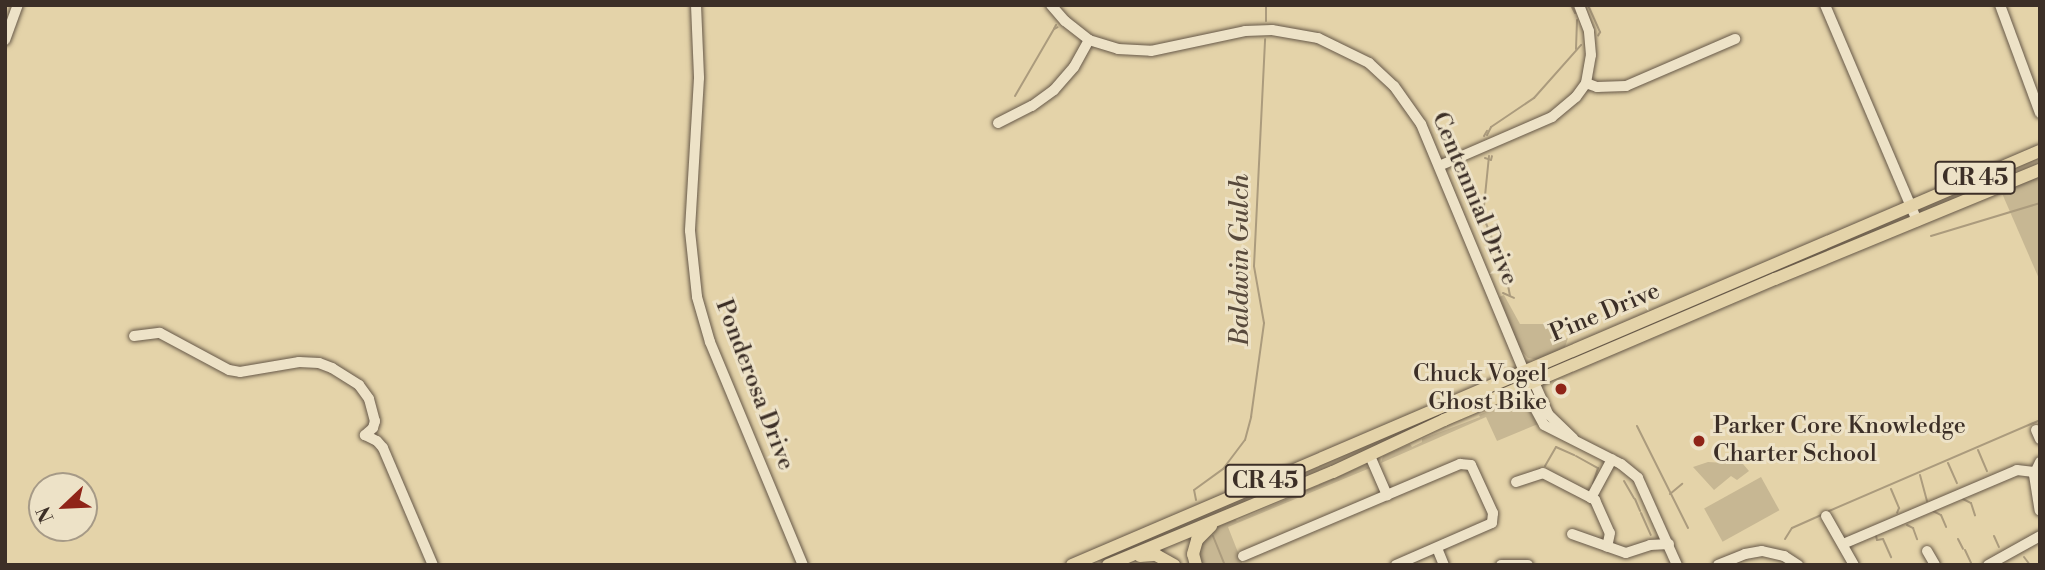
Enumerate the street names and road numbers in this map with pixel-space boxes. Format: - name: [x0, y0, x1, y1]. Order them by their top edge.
- street label: Centennial Drive: [1425, 108, 1523, 290]
- road number: CR 45: [1933, 158, 2017, 197]
- street label: Pine Drive: [1546, 277, 1664, 349]
- street label: Ponderosa Drive: [708, 296, 800, 474]
- road number: CR 45: [1223, 461, 1307, 500]

